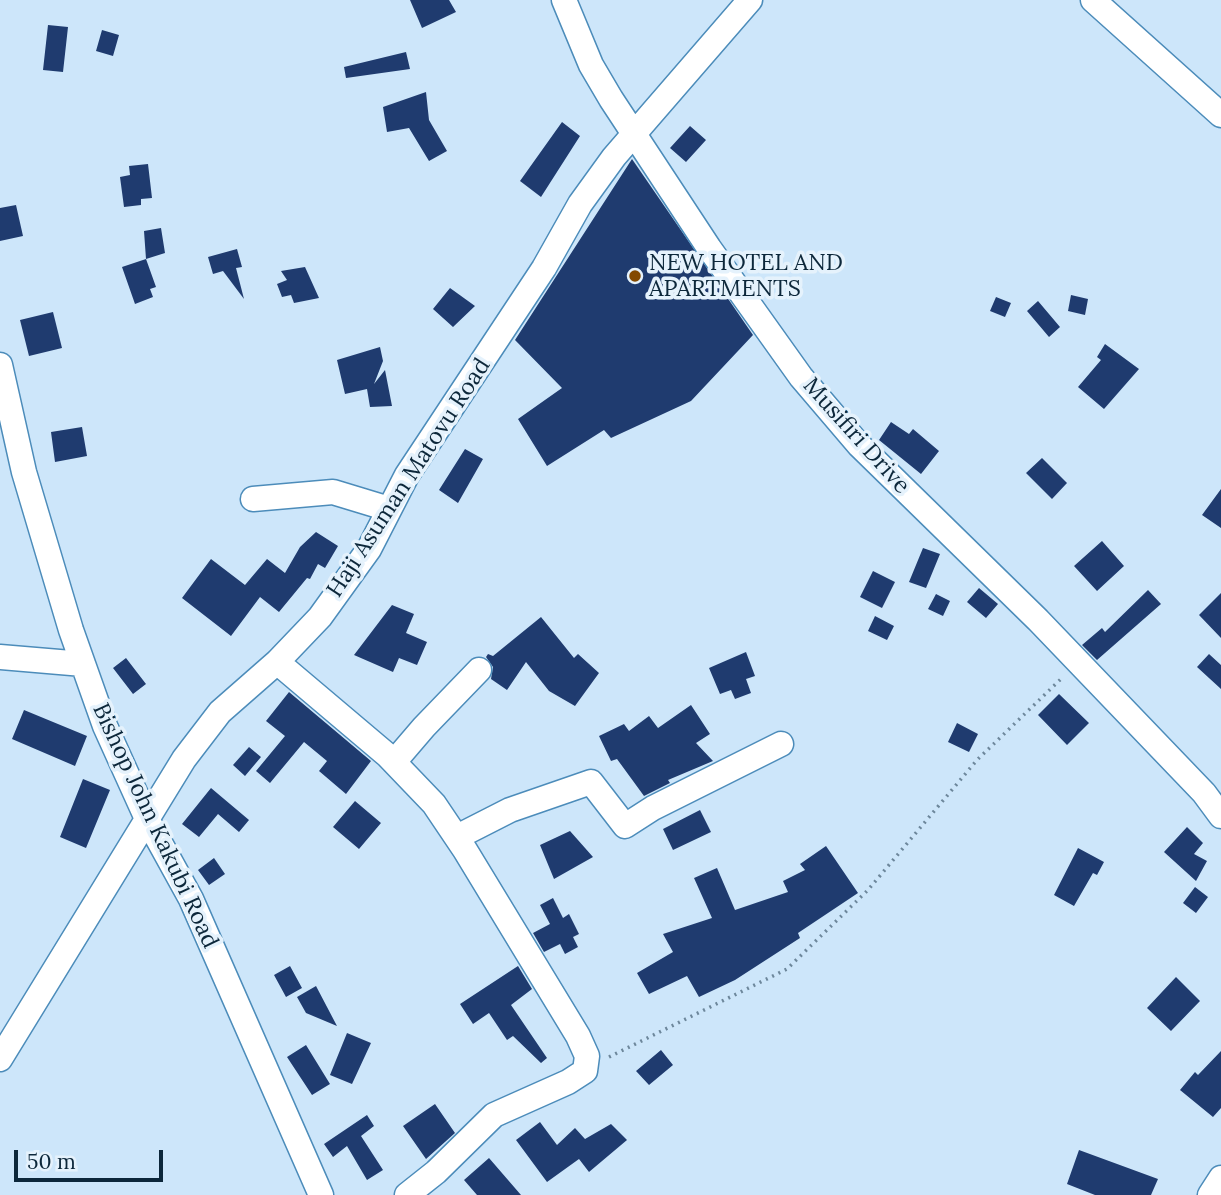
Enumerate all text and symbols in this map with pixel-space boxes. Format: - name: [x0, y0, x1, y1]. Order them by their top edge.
- place label: NEW HOTEL AND APARTMENTS: [649, 249, 843, 303]
- marker: NEW HOTEL AND APARTMENTS: [627, 268, 643, 284]
- street label: Haji Asuman Matovu Road: [321, 353, 497, 603]
- street label: Musifiri Drive: [797, 372, 915, 500]
- street label: Bishop John Kakubi Road: [86, 699, 224, 953]
- scale bar: [18, 1136, 166, 1180]
- text: 50 m: [27, 1148, 76, 1175]

